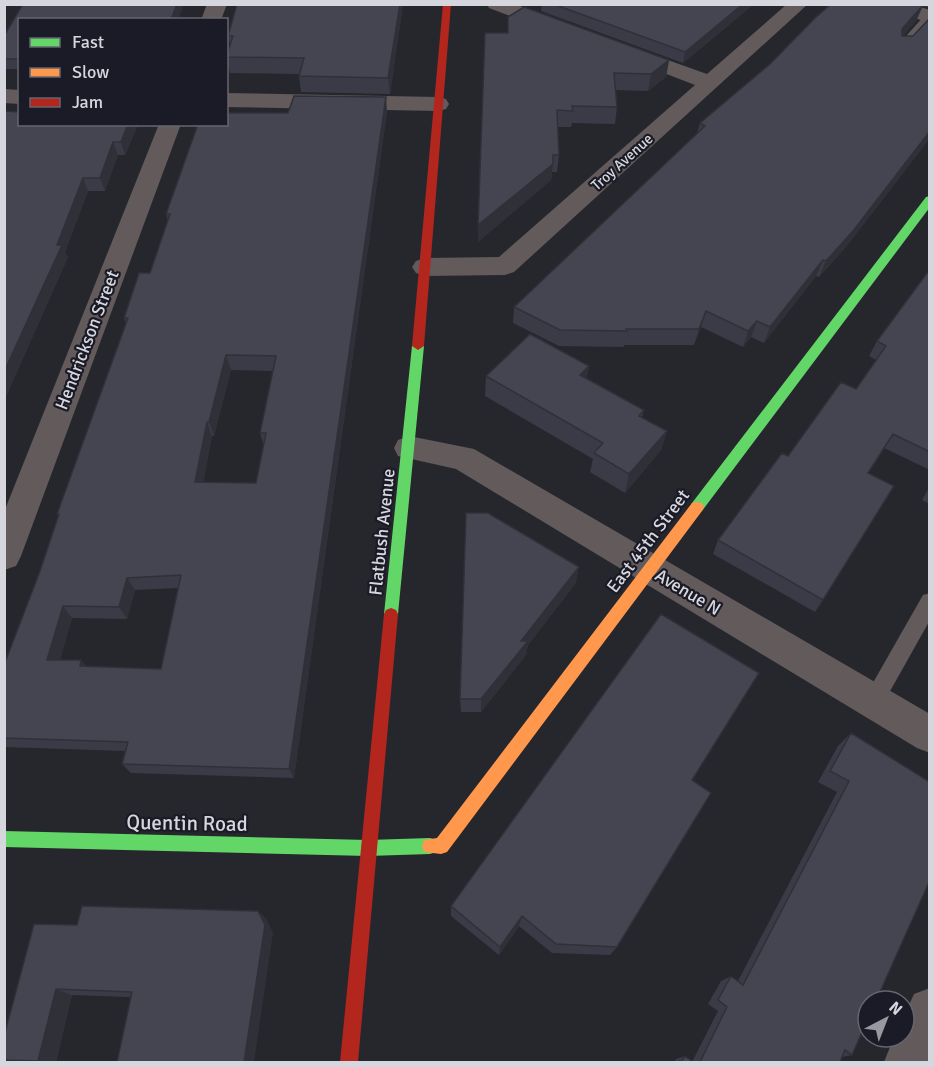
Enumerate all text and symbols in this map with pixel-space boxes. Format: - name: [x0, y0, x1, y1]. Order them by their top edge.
- legend: [18, 18, 228, 126]
- text: Fast: [72, 31, 104, 53]
- text: Slow: [72, 61, 109, 83]
- text: Jam: [72, 91, 103, 113]
- street label: Troy Avenue: [587, 130, 657, 194]
- street label: Hendrickson Street: [50, 267, 124, 413]
- street label: Flatbush Avenue: [364, 468, 400, 596]
- street label: East 45th Street: [602, 485, 694, 597]
- street label: Avenue N: [651, 564, 725, 620]
- street label: Quentin Road: [126, 809, 248, 837]
- north arrow: [856, 989, 916, 1049]
- text: N: [885, 997, 906, 1020]

